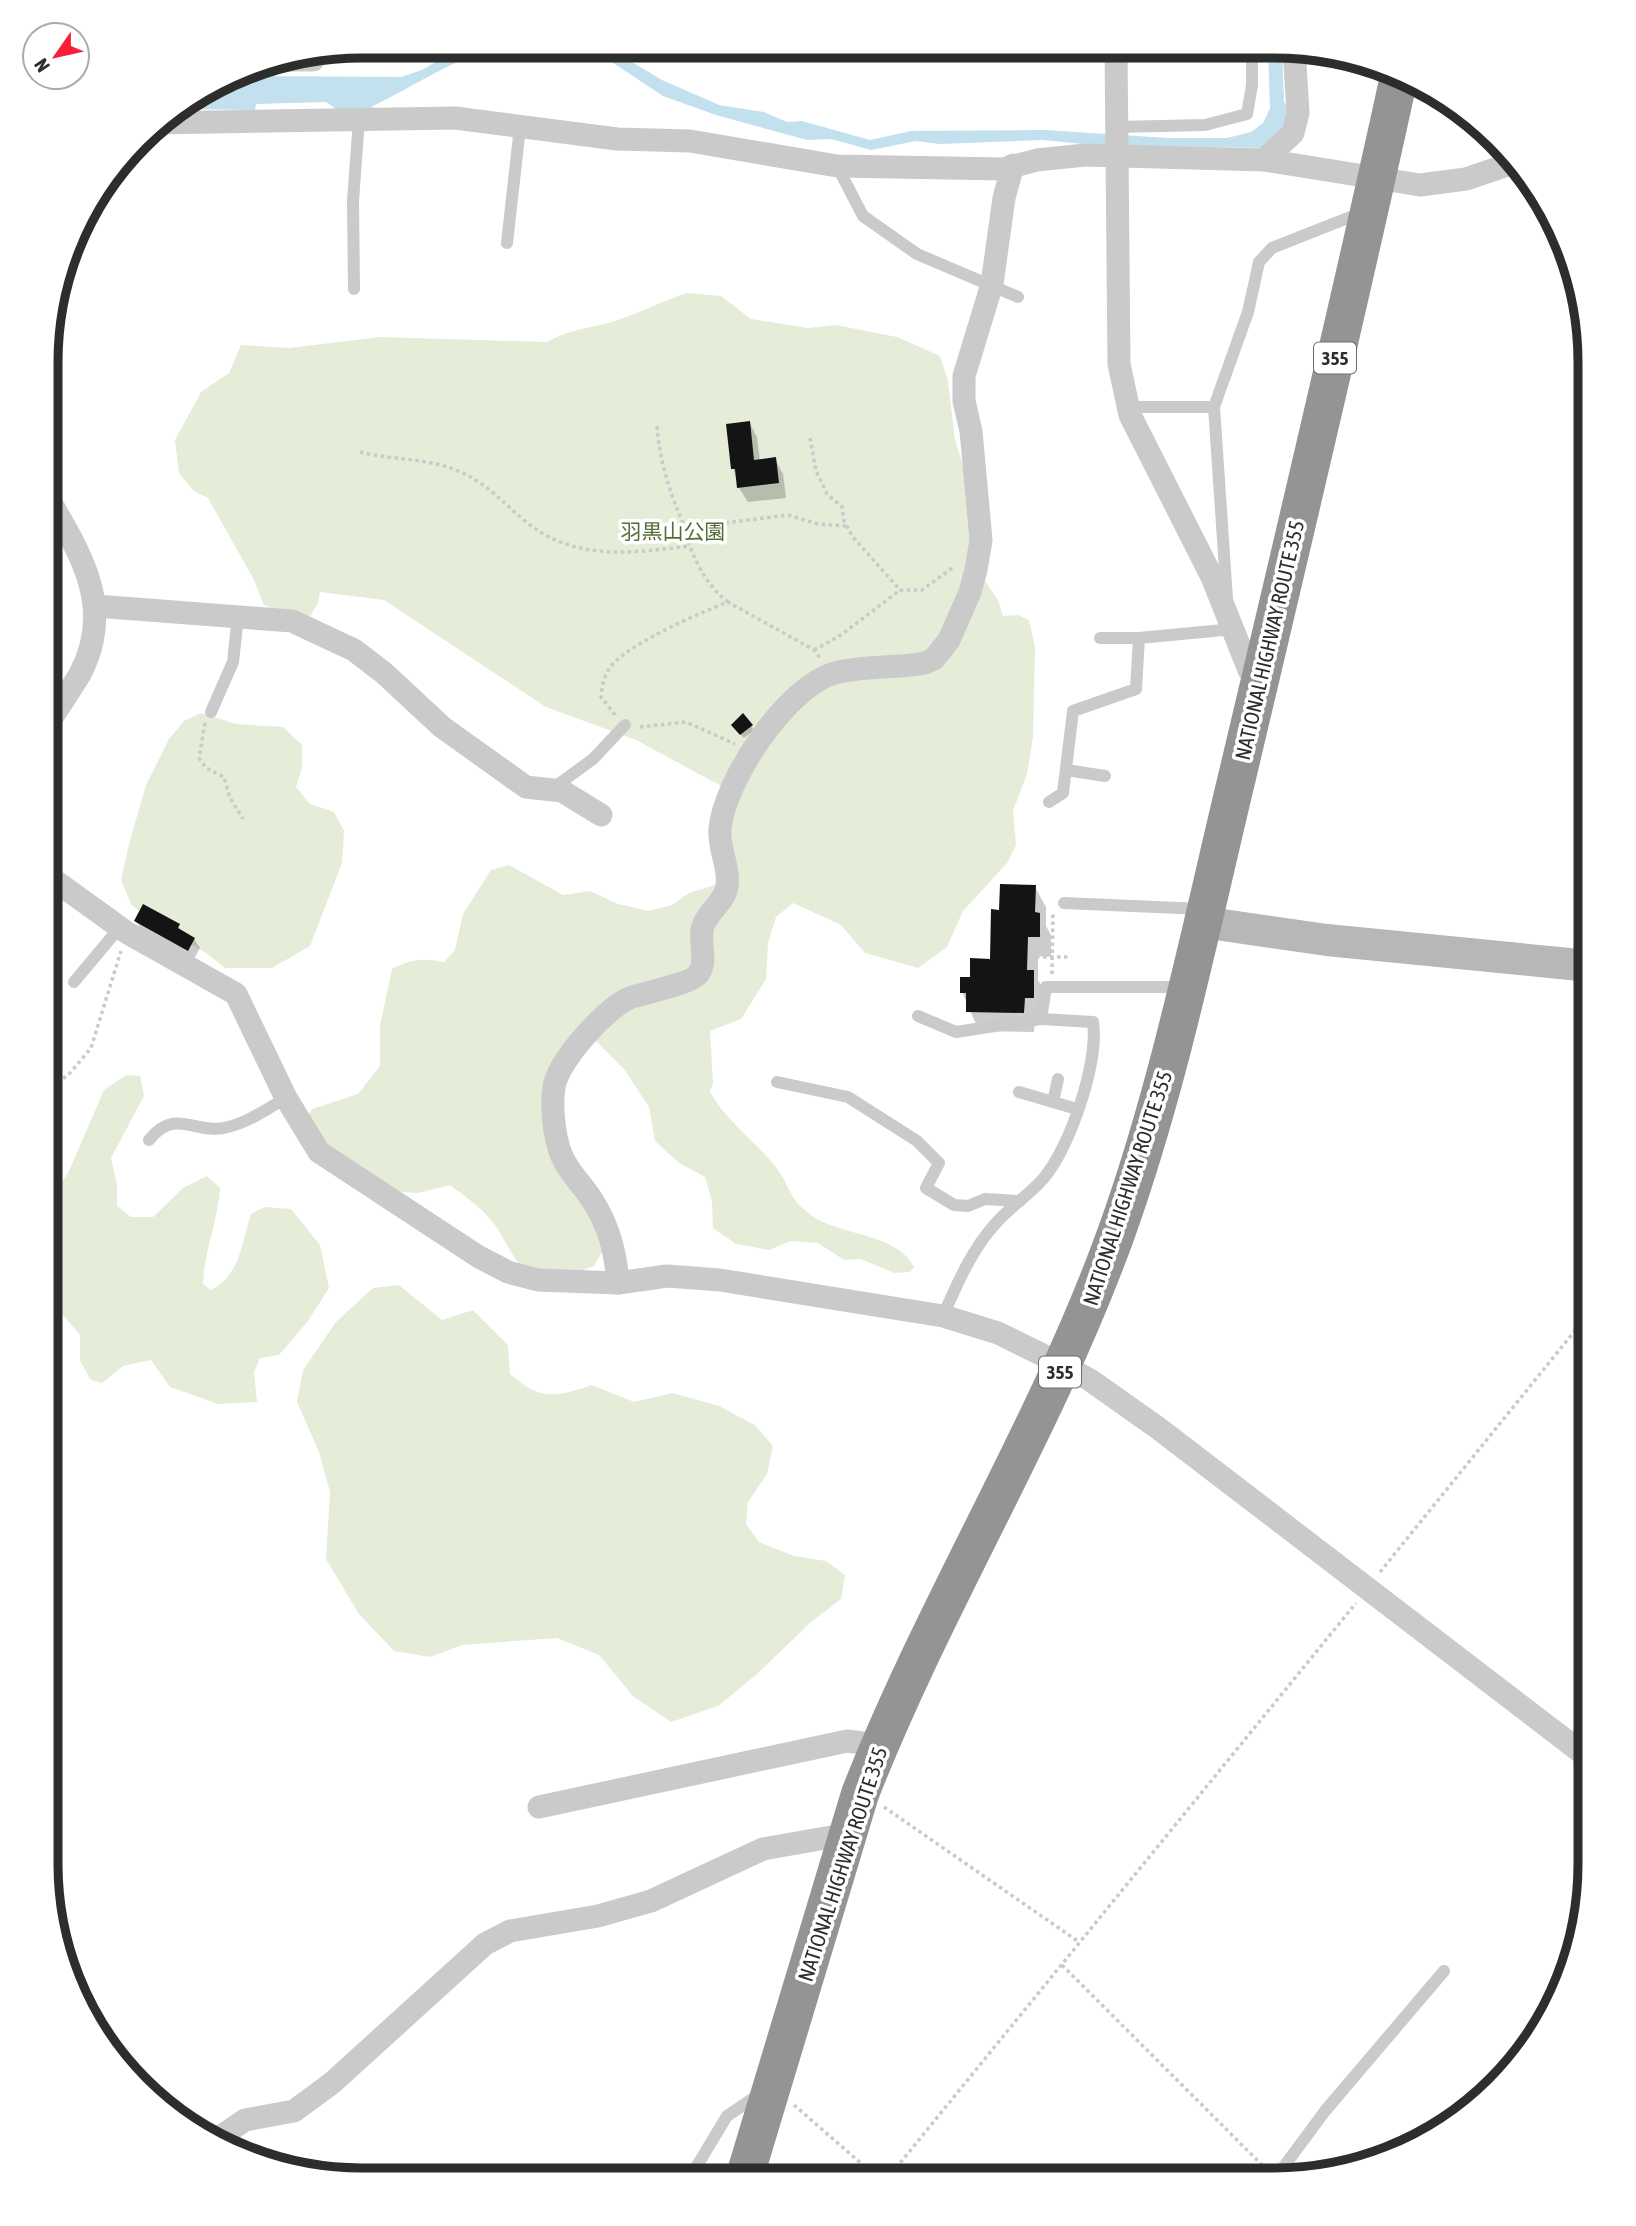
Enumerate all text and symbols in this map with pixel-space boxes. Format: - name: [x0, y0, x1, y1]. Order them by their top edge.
- north arrow: [21, 21, 91, 91]
- text: N: [30, 55, 54, 76]
- road number: 355: [1314, 342, 1356, 374]
- street label: NATIONAL HIGHWAY ROUTE 355: [1230, 518, 1308, 762]
- park label: 羽黒山公園: [621, 519, 726, 543]
- street label: NATIONAL HIGHWAY ROUTE 355: [1078, 1068, 1176, 1308]
- road number: 355: [1039, 1356, 1081, 1388]
- street label: NATIONAL HIGHWAY ROUTE 355: [793, 1744, 891, 1984]

